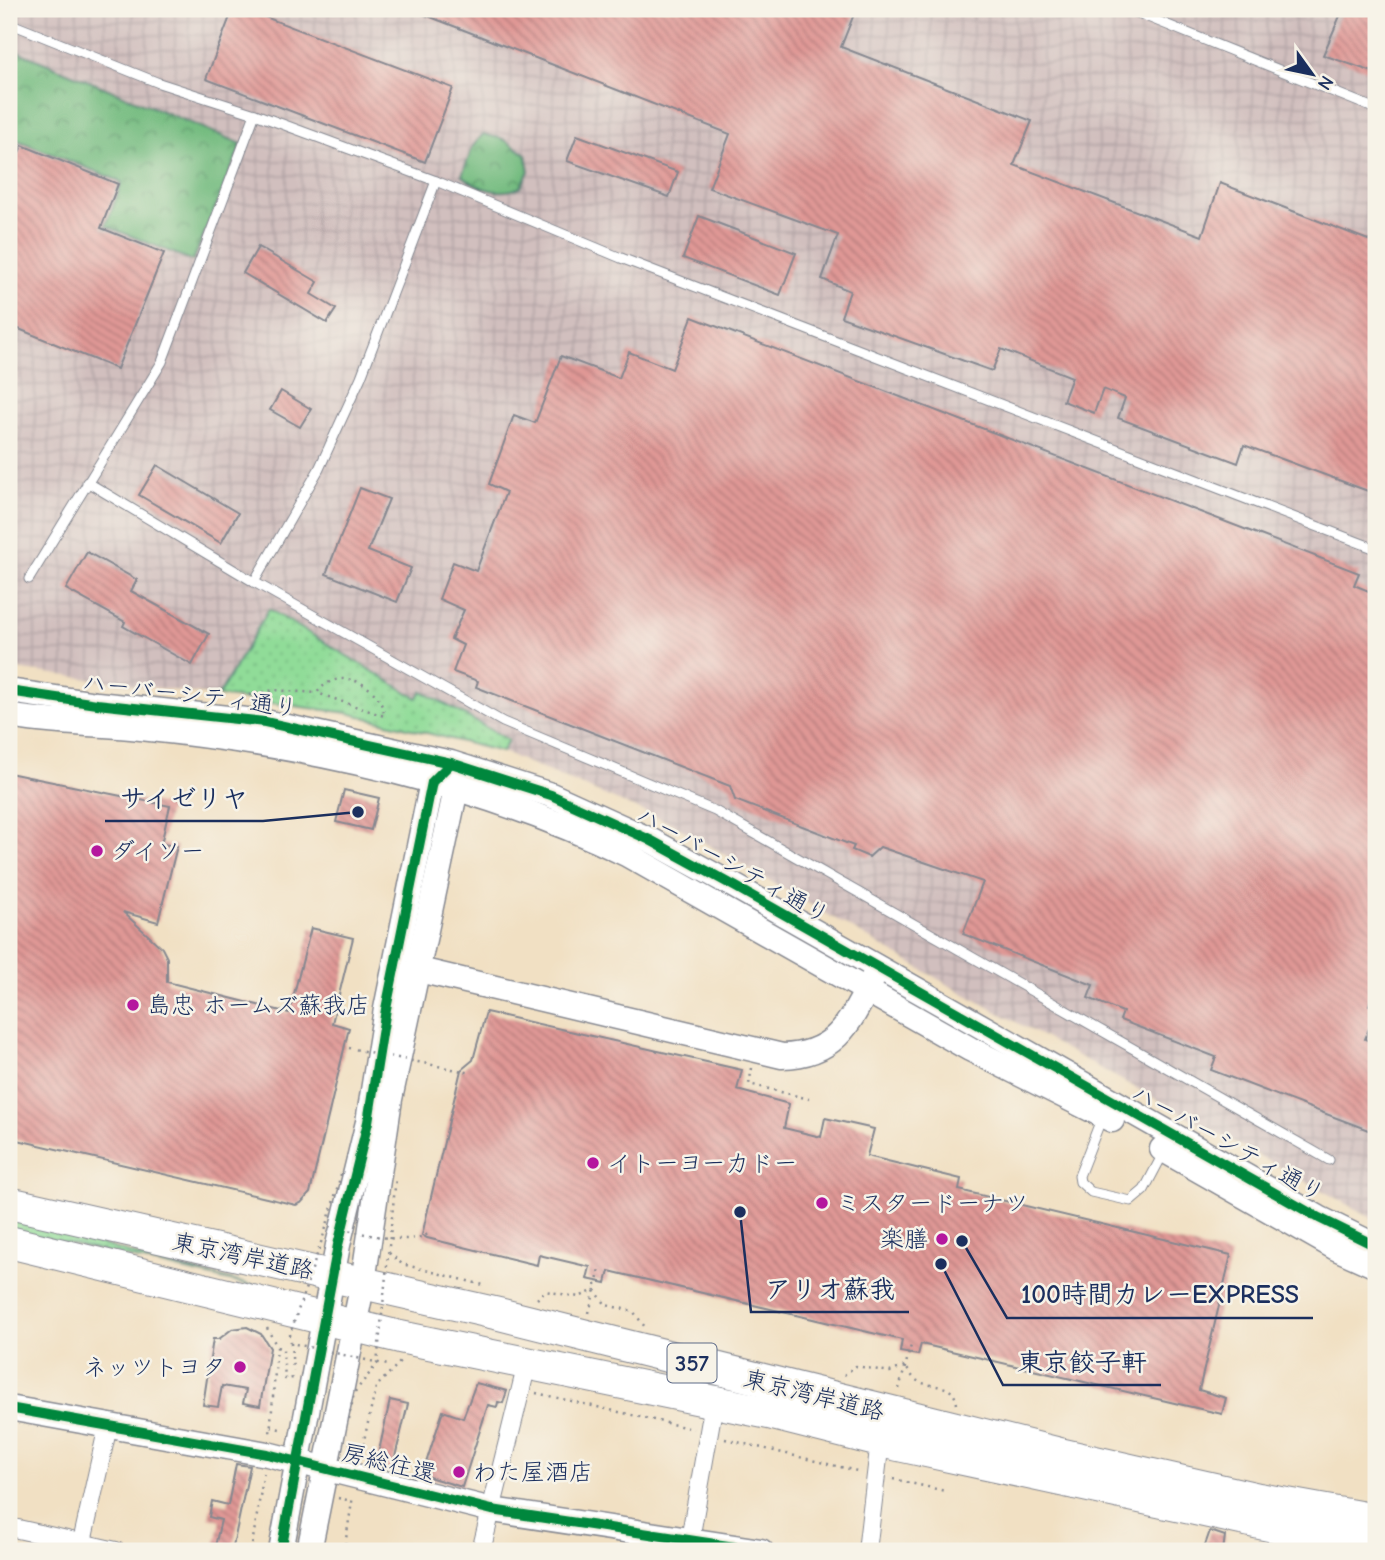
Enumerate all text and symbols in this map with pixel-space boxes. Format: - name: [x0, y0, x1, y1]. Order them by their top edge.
- north arrow: [1276, 38, 1346, 108]
- text: N: [1313, 72, 1338, 94]
- street label: ハーバーシティ通り: [81, 668, 299, 722]
- callout: サイゼリヤ: [105, 774, 263, 821]
- text: サイゼリヤ: [120, 784, 248, 814]
- street label: ハーバーシティ通り: [632, 800, 834, 930]
- place label: ダイソー: [111, 837, 205, 865]
- marker: ダイソー: [89, 843, 105, 859]
- place label: 島忠 ホームズ蘇我店: [147, 991, 370, 1019]
- marker: 島忠 ホームズ蘇我店: [125, 997, 141, 1013]
- street label: ハーバーシティ通り: [1127, 1078, 1329, 1208]
- place label: イトーヨーカドー: [607, 1149, 798, 1177]
- marker: イトーヨーカドー: [585, 1155, 601, 1171]
- place label: ミスタードーナツ: [836, 1189, 1028, 1217]
- marker: ミスタードーナツ: [814, 1195, 830, 1211]
- place label: 楽膳: [880, 1225, 928, 1253]
- street label: 東京湾岸道路: [170, 1227, 316, 1285]
- marker: 楽膳: [934, 1231, 950, 1247]
- callout: アリオ蘇我: [751, 1265, 909, 1312]
- callout: 100時間カレーEXPRESS: [1007, 1271, 1313, 1318]
- text: アリオ蘇我: [765, 1275, 895, 1305]
- text: 100時間カレーEXPRESS: [1021, 1280, 1299, 1310]
- callout: 東京餃子軒: [1003, 1338, 1161, 1385]
- road number: 357: [668, 1344, 716, 1382]
- text: 東京餃子軒: [1017, 1348, 1147, 1378]
- place label: ネッツトヨタ: [83, 1353, 226, 1381]
- marker: ネッツトヨタ: [232, 1359, 248, 1375]
- street label: 東京湾岸道路: [741, 1364, 887, 1426]
- street label: 房総往還: [339, 1438, 439, 1488]
- place label: わた屋酒店: [473, 1458, 593, 1486]
- marker: わた屋酒店: [451, 1464, 467, 1480]

